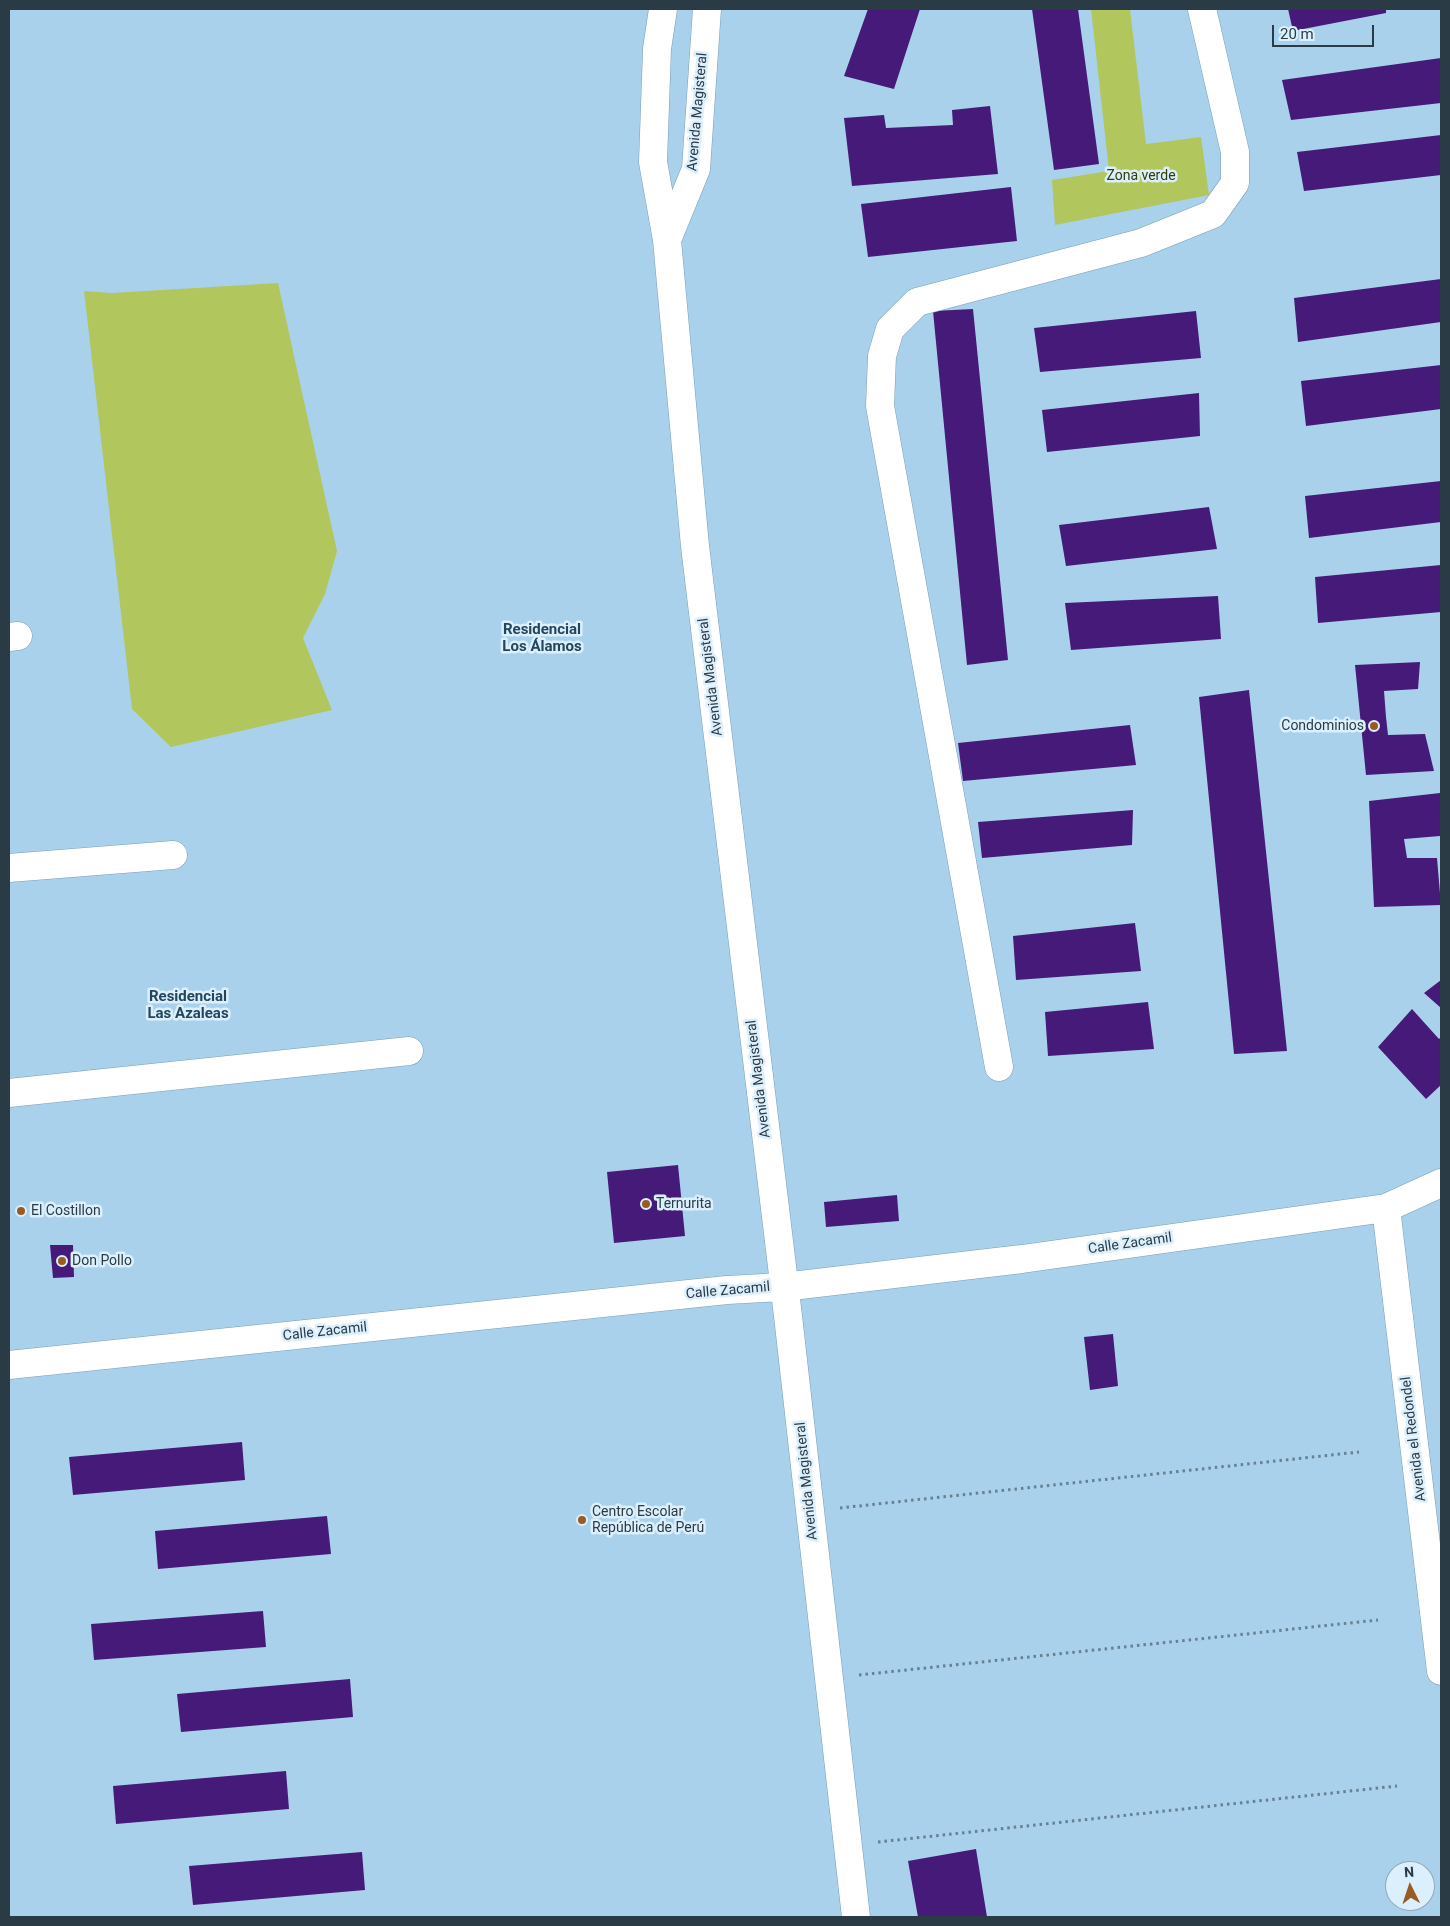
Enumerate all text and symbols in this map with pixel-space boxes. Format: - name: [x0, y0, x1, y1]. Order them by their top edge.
- scale bar: [1275, 15, 1378, 47]
- text: 20 m: [1280, 25, 1314, 43]
- street label: Avenida Magisteral: [684, 52, 712, 172]
- park label: Zona verde: [1106, 168, 1176, 184]
- street label: Avenida Magisteral: [695, 617, 727, 737]
- district label: Residencial Los Álamos: [502, 621, 582, 656]
- place label: Condominios: [1281, 718, 1364, 734]
- marker: Condominios: [1368, 720, 1380, 732]
- district label: Residencial Las Azaleas: [147, 988, 229, 1023]
- street label: Avenida Magisteral: [743, 1019, 775, 1139]
- place label: Ternurita: [656, 1196, 712, 1212]
- marker: Ternurita: [640, 1198, 652, 1210]
- place label: El Costillon: [31, 1203, 101, 1219]
- marker: El Costillon: [15, 1205, 27, 1217]
- street label: Calle Zacamil: [1087, 1230, 1173, 1258]
- place label: Don Pollo: [72, 1253, 132, 1269]
- marker: Don Pollo: [56, 1255, 68, 1267]
- street label: Calle Zacamil: [685, 1279, 771, 1303]
- street label: Calle Zacamil: [282, 1319, 368, 1345]
- street label: Avenida el Redondel: [1398, 1376, 1430, 1502]
- street label: Avenida Magisteral: [792, 1421, 822, 1541]
- place label: Centro Escolar República de Perú: [592, 1504, 704, 1536]
- marker: Centro Escolar República de Perú: [576, 1514, 588, 1526]
- north arrow: [1385, 1861, 1435, 1911]
- text: N: [1404, 1864, 1415, 1880]

